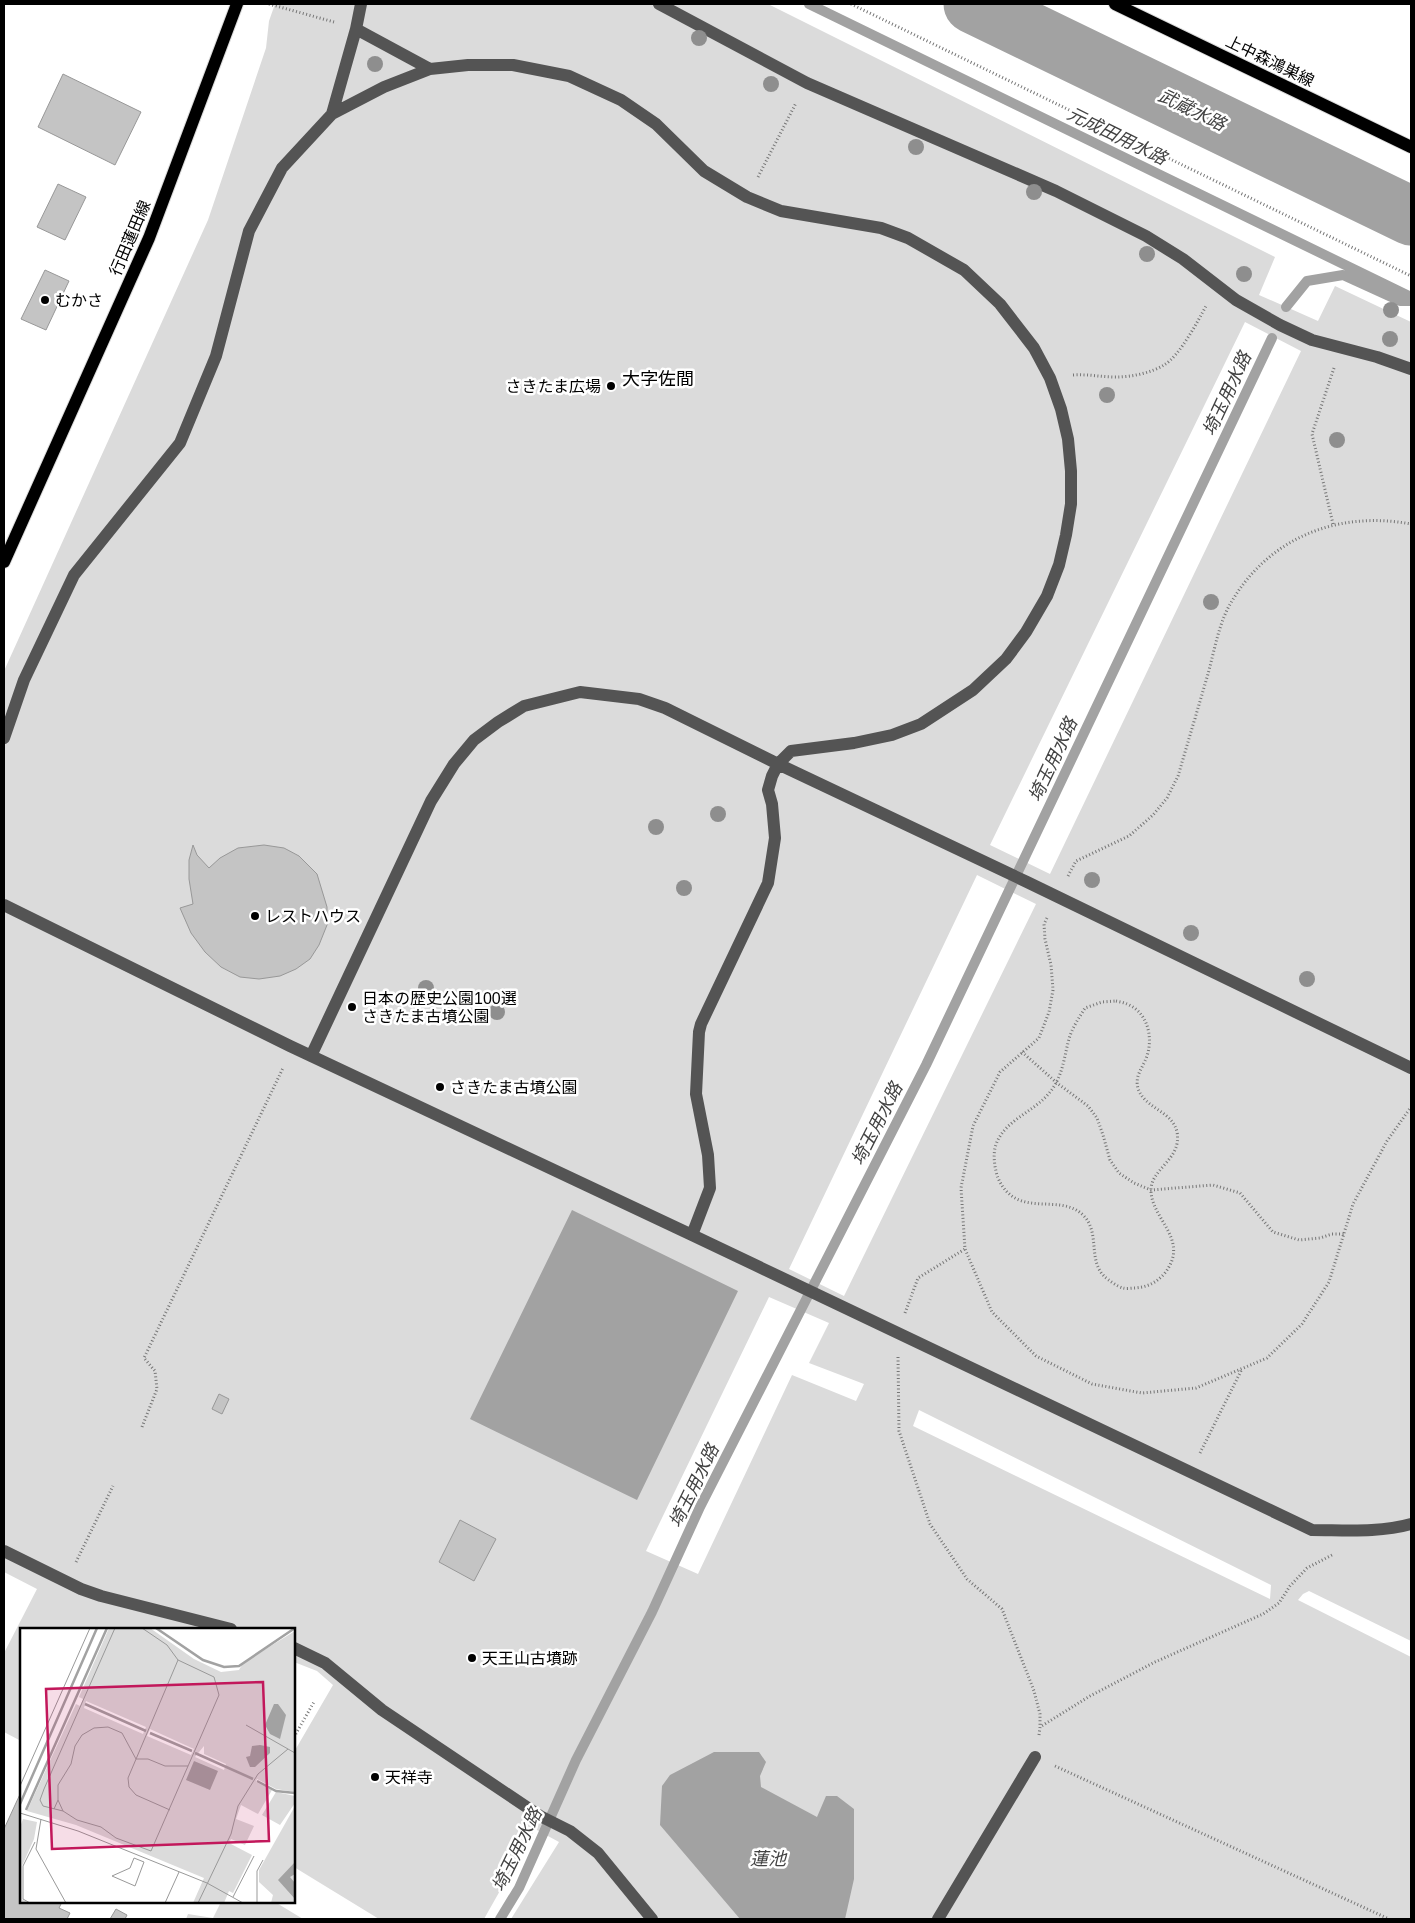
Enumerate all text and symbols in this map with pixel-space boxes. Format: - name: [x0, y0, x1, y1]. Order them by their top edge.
- street label: 上中森鴻巣線: [1223, 32, 1317, 90]
- water label: 武蔵水路: [1155, 85, 1231, 136]
- water label: 元成田用水路: [1064, 103, 1172, 170]
- street label: 行田蓮田線: [107, 198, 153, 278]
- place label: むかさ: [55, 292, 103, 309]
- marker: むかさ: [39, 294, 51, 306]
- water label: 埼玉用水路: [1199, 347, 1256, 439]
- district label: 大字佐間: [622, 369, 694, 389]
- place label: さきたま広場: [505, 378, 601, 395]
- marker: さきたま広場: [605, 380, 617, 392]
- water label: 埼玉用水路: [1025, 713, 1082, 805]
- place label: レストハウス: [265, 908, 361, 925]
- marker: レストハウス: [249, 910, 261, 922]
- place label: 日本の歴史公園100選 さきたま古墳公園: [362, 990, 517, 1025]
- marker: 日本の歴史公園100選 さきたま古墳公園: [346, 1001, 358, 1013]
- water label: 埼玉用水路: [848, 1078, 907, 1169]
- place label: さきたま古墳公園: [450, 1079, 578, 1096]
- marker: さきたま古墳公園: [434, 1081, 446, 1093]
- water label: 埼玉用水路: [665, 1439, 724, 1531]
- inset map: [20, 1628, 295, 1903]
- place label: 天王山古墳跡: [482, 1650, 578, 1667]
- marker: 天王山古墳跡: [466, 1652, 478, 1664]
- place label: 天祥寺: [385, 1769, 433, 1786]
- marker: 天祥寺: [369, 1771, 381, 1783]
- water label: 埼玉用水路: [488, 1803, 547, 1895]
- water label: 蓮池: [750, 1849, 788, 1869]

